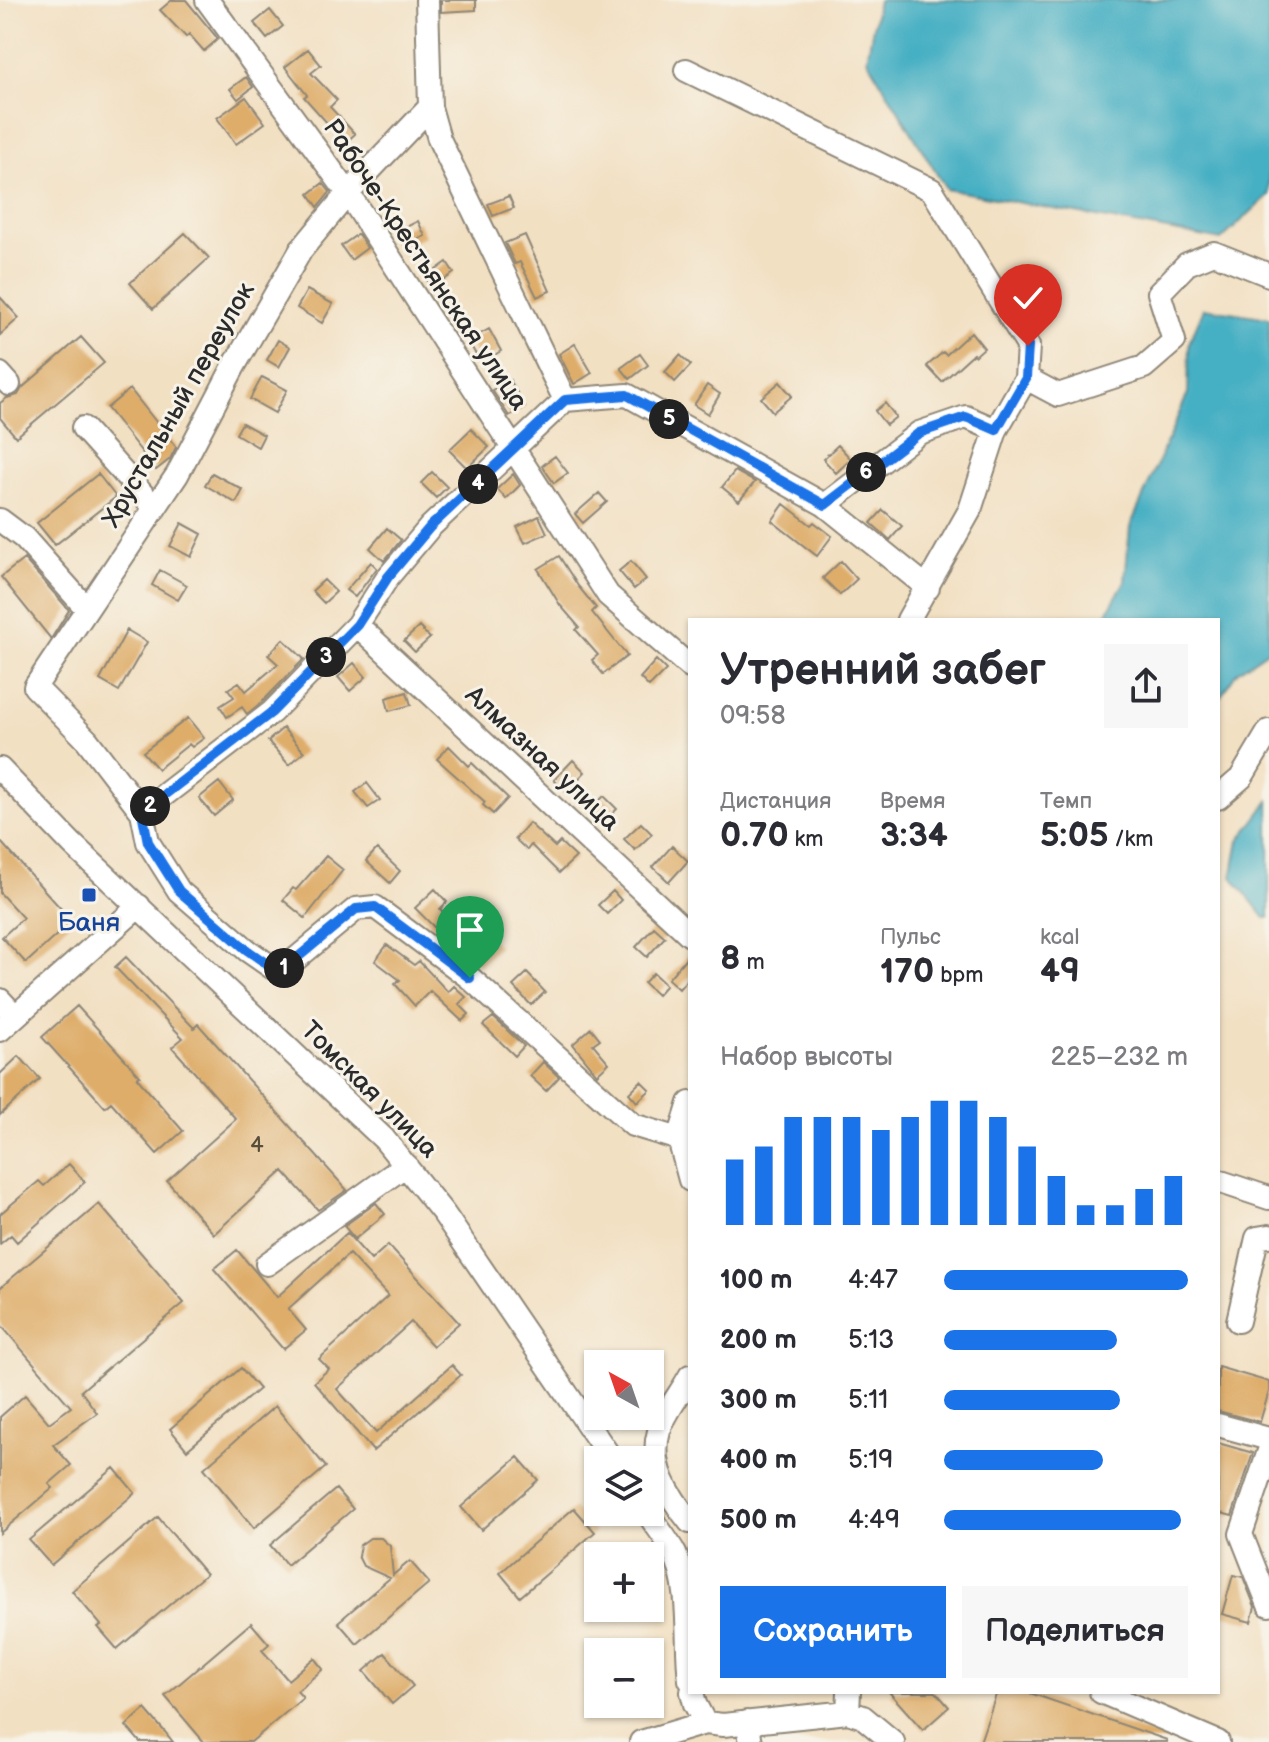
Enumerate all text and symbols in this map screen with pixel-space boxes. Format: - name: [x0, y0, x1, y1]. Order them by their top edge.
- street label: Рабоче-Крестьянская улица: [316, 113, 534, 417]
- pin: [994, 264, 1062, 346]
- icon: check: [1006, 276, 1050, 320]
- street label: Хрустальный переулок: [96, 277, 262, 533]
- pin: 5: [649, 399, 689, 439]
- text: 5: [663, 405, 675, 432]
- pin: 6: [846, 452, 886, 492]
- text: 6: [859, 458, 873, 485]
- pin: 4: [458, 464, 498, 504]
- text: 4: [472, 470, 484, 497]
- pin: 3: [306, 637, 346, 677]
- text: 3: [320, 643, 332, 670]
- text: Утренний забег: [720, 644, 1046, 697]
- button: share: [1104, 644, 1188, 728]
- street label: Алмазная улица: [458, 679, 625, 838]
- text: 09:58: [720, 701, 786, 732]
- pin: 2: [130, 786, 170, 826]
- text: Дистанция: [720, 788, 831, 815]
- text: Время: [880, 788, 945, 815]
- text: Темп: [1040, 788, 1092, 815]
- text: 2: [143, 792, 157, 819]
- text: 0.70: [720, 815, 789, 856]
- text: 3:34: [880, 815, 948, 856]
- text: 5:05: [1040, 815, 1109, 856]
- text: km: [789, 826, 824, 853]
- text: /km: [1109, 826, 1153, 853]
- marker: Баня: [80, 886, 98, 904]
- pin: [436, 896, 504, 978]
- place label: Баня: [58, 908, 120, 939]
- icon: arrive: [448, 908, 492, 952]
- text: Пульс: [880, 924, 941, 951]
- text: kcal: [1040, 924, 1079, 951]
- text: 8: [720, 938, 740, 979]
- pin: 1: [264, 948, 304, 988]
- text: m: [740, 949, 765, 976]
- text: 170: [880, 951, 934, 992]
- text: 49: [1040, 951, 1080, 992]
- text: 1: [279, 954, 289, 981]
- text: bpm: [934, 962, 984, 989]
- street label: Томская улица: [294, 1015, 444, 1165]
- text: Набор высоты: [720, 1042, 893, 1073]
- text: 225–232 m: [1051, 1042, 1188, 1073]
- house number: 4: [250, 1132, 264, 1159]
- text: 100 m: [720, 1265, 793, 1296]
- text: 4:47: [848, 1265, 898, 1296]
- text: 200 m: [720, 1325, 797, 1356]
- text: 5:13: [848, 1325, 894, 1356]
- north arrow: [584, 1350, 664, 1430]
- map controls: [584, 1350, 664, 1718]
- text: 300 m: [720, 1385, 797, 1416]
- text: 5:11: [848, 1385, 888, 1416]
- text: 400 m: [720, 1445, 797, 1476]
- text: 5:19: [848, 1445, 893, 1476]
- button: layers: [584, 1446, 664, 1526]
- text: 500 m: [720, 1505, 797, 1536]
- text: 4:49: [848, 1505, 900, 1536]
- button: +: [584, 1542, 664, 1622]
- button: Сохранить: [720, 1586, 946, 1678]
- button: Поделиться: [962, 1586, 1188, 1678]
- button: −: [584, 1638, 664, 1718]

